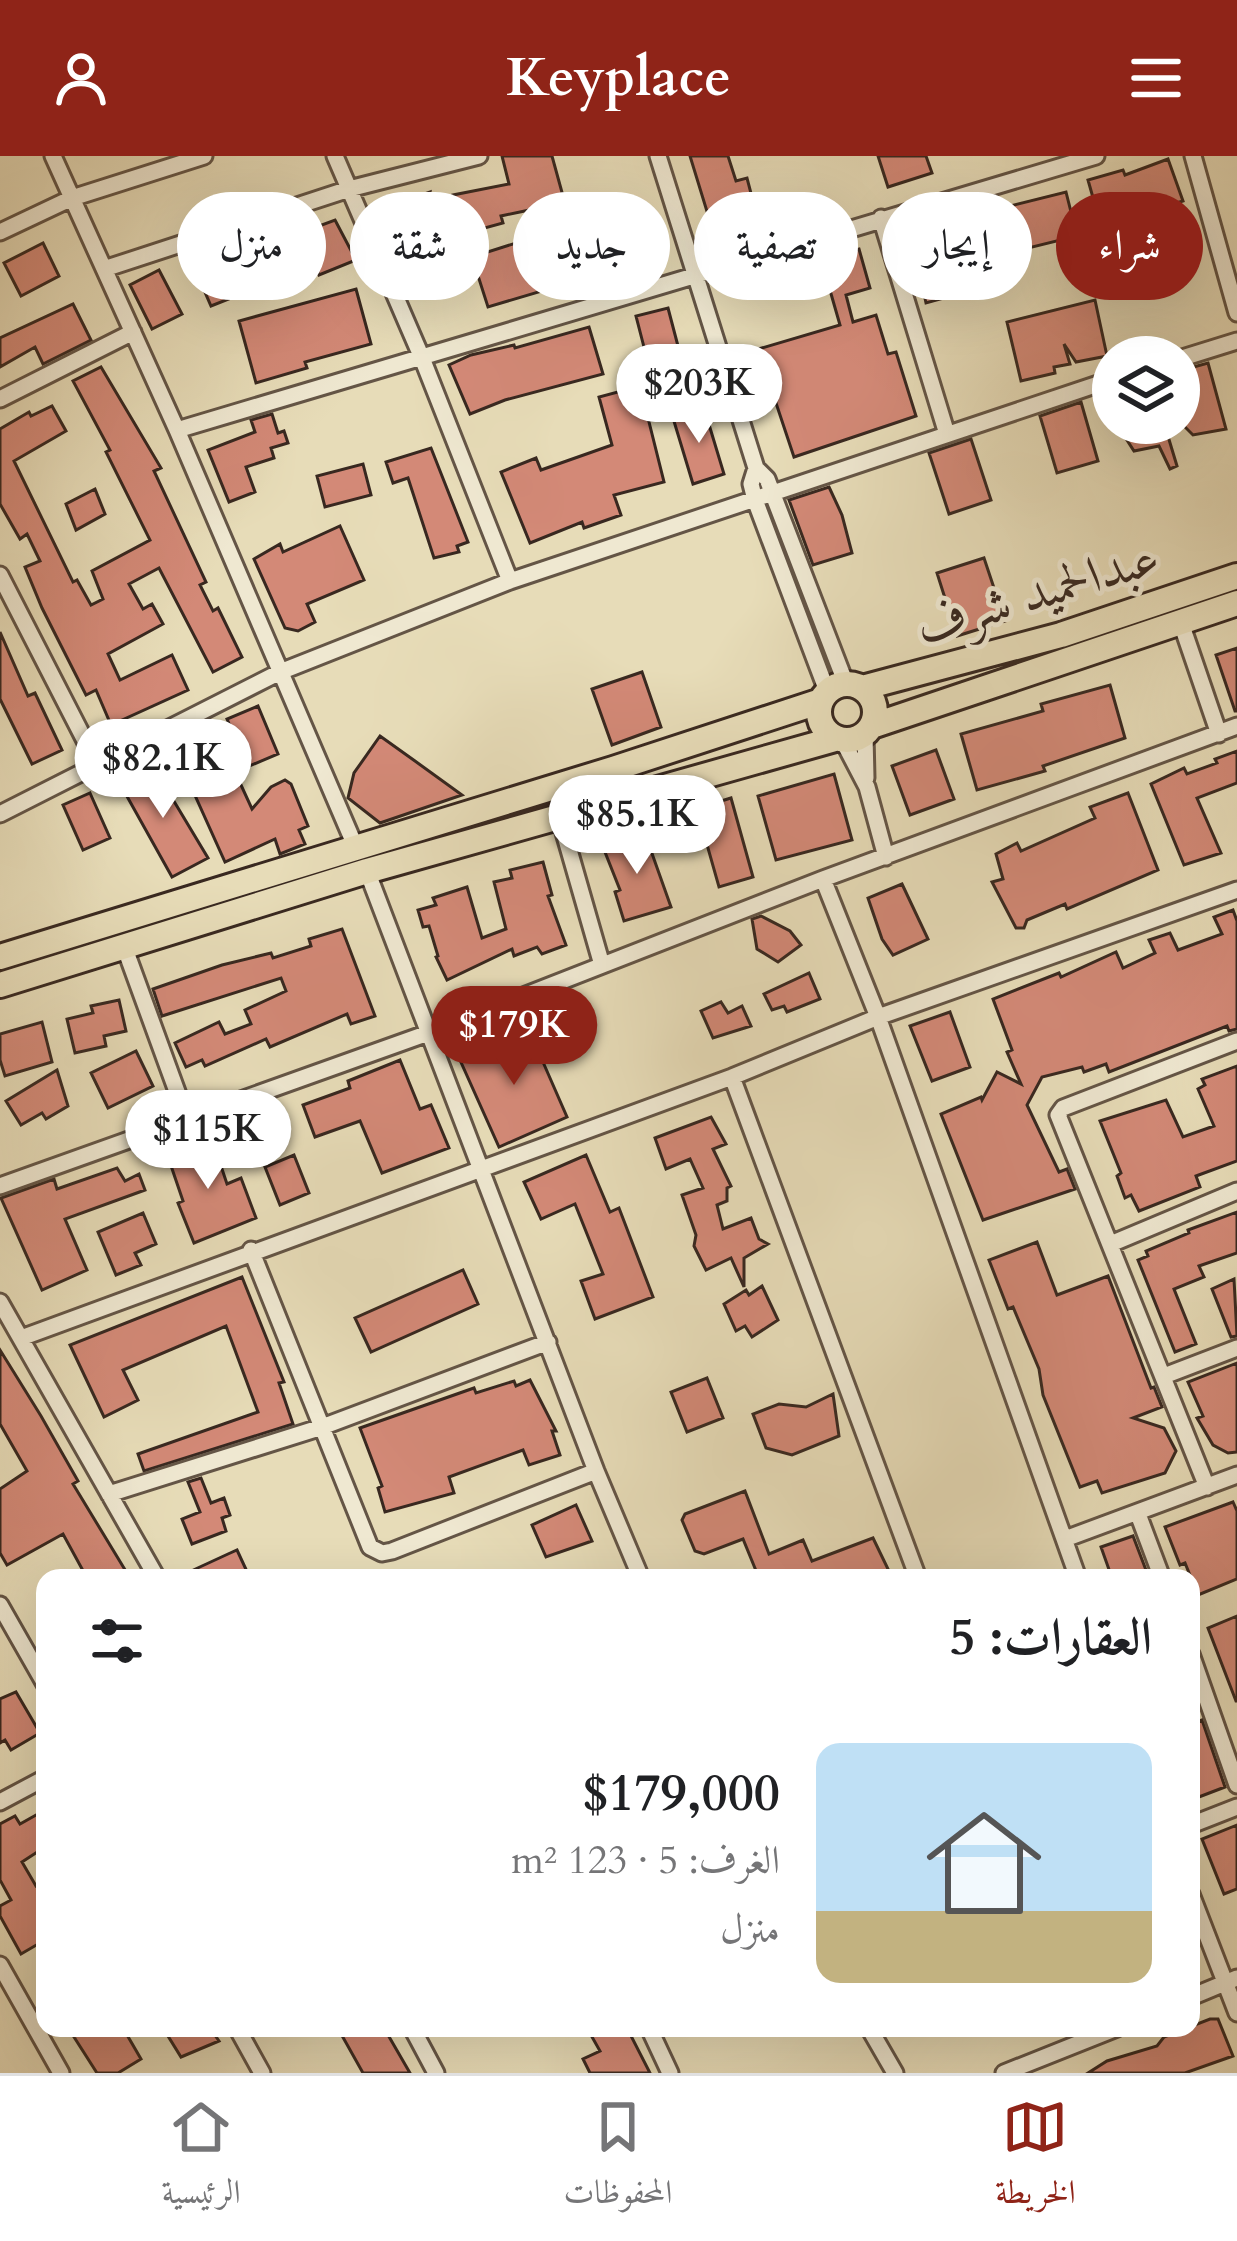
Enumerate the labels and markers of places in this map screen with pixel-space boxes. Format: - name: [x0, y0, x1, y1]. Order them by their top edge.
- pin: $203K: [615, 344, 783, 446]
- pin: $82.1K: [65, 719, 261, 821]
- pin: $85.1K: [539, 775, 735, 877]
- pin: $179K: [430, 986, 598, 1088]
- pin: $115K: [124, 1090, 292, 1192]

